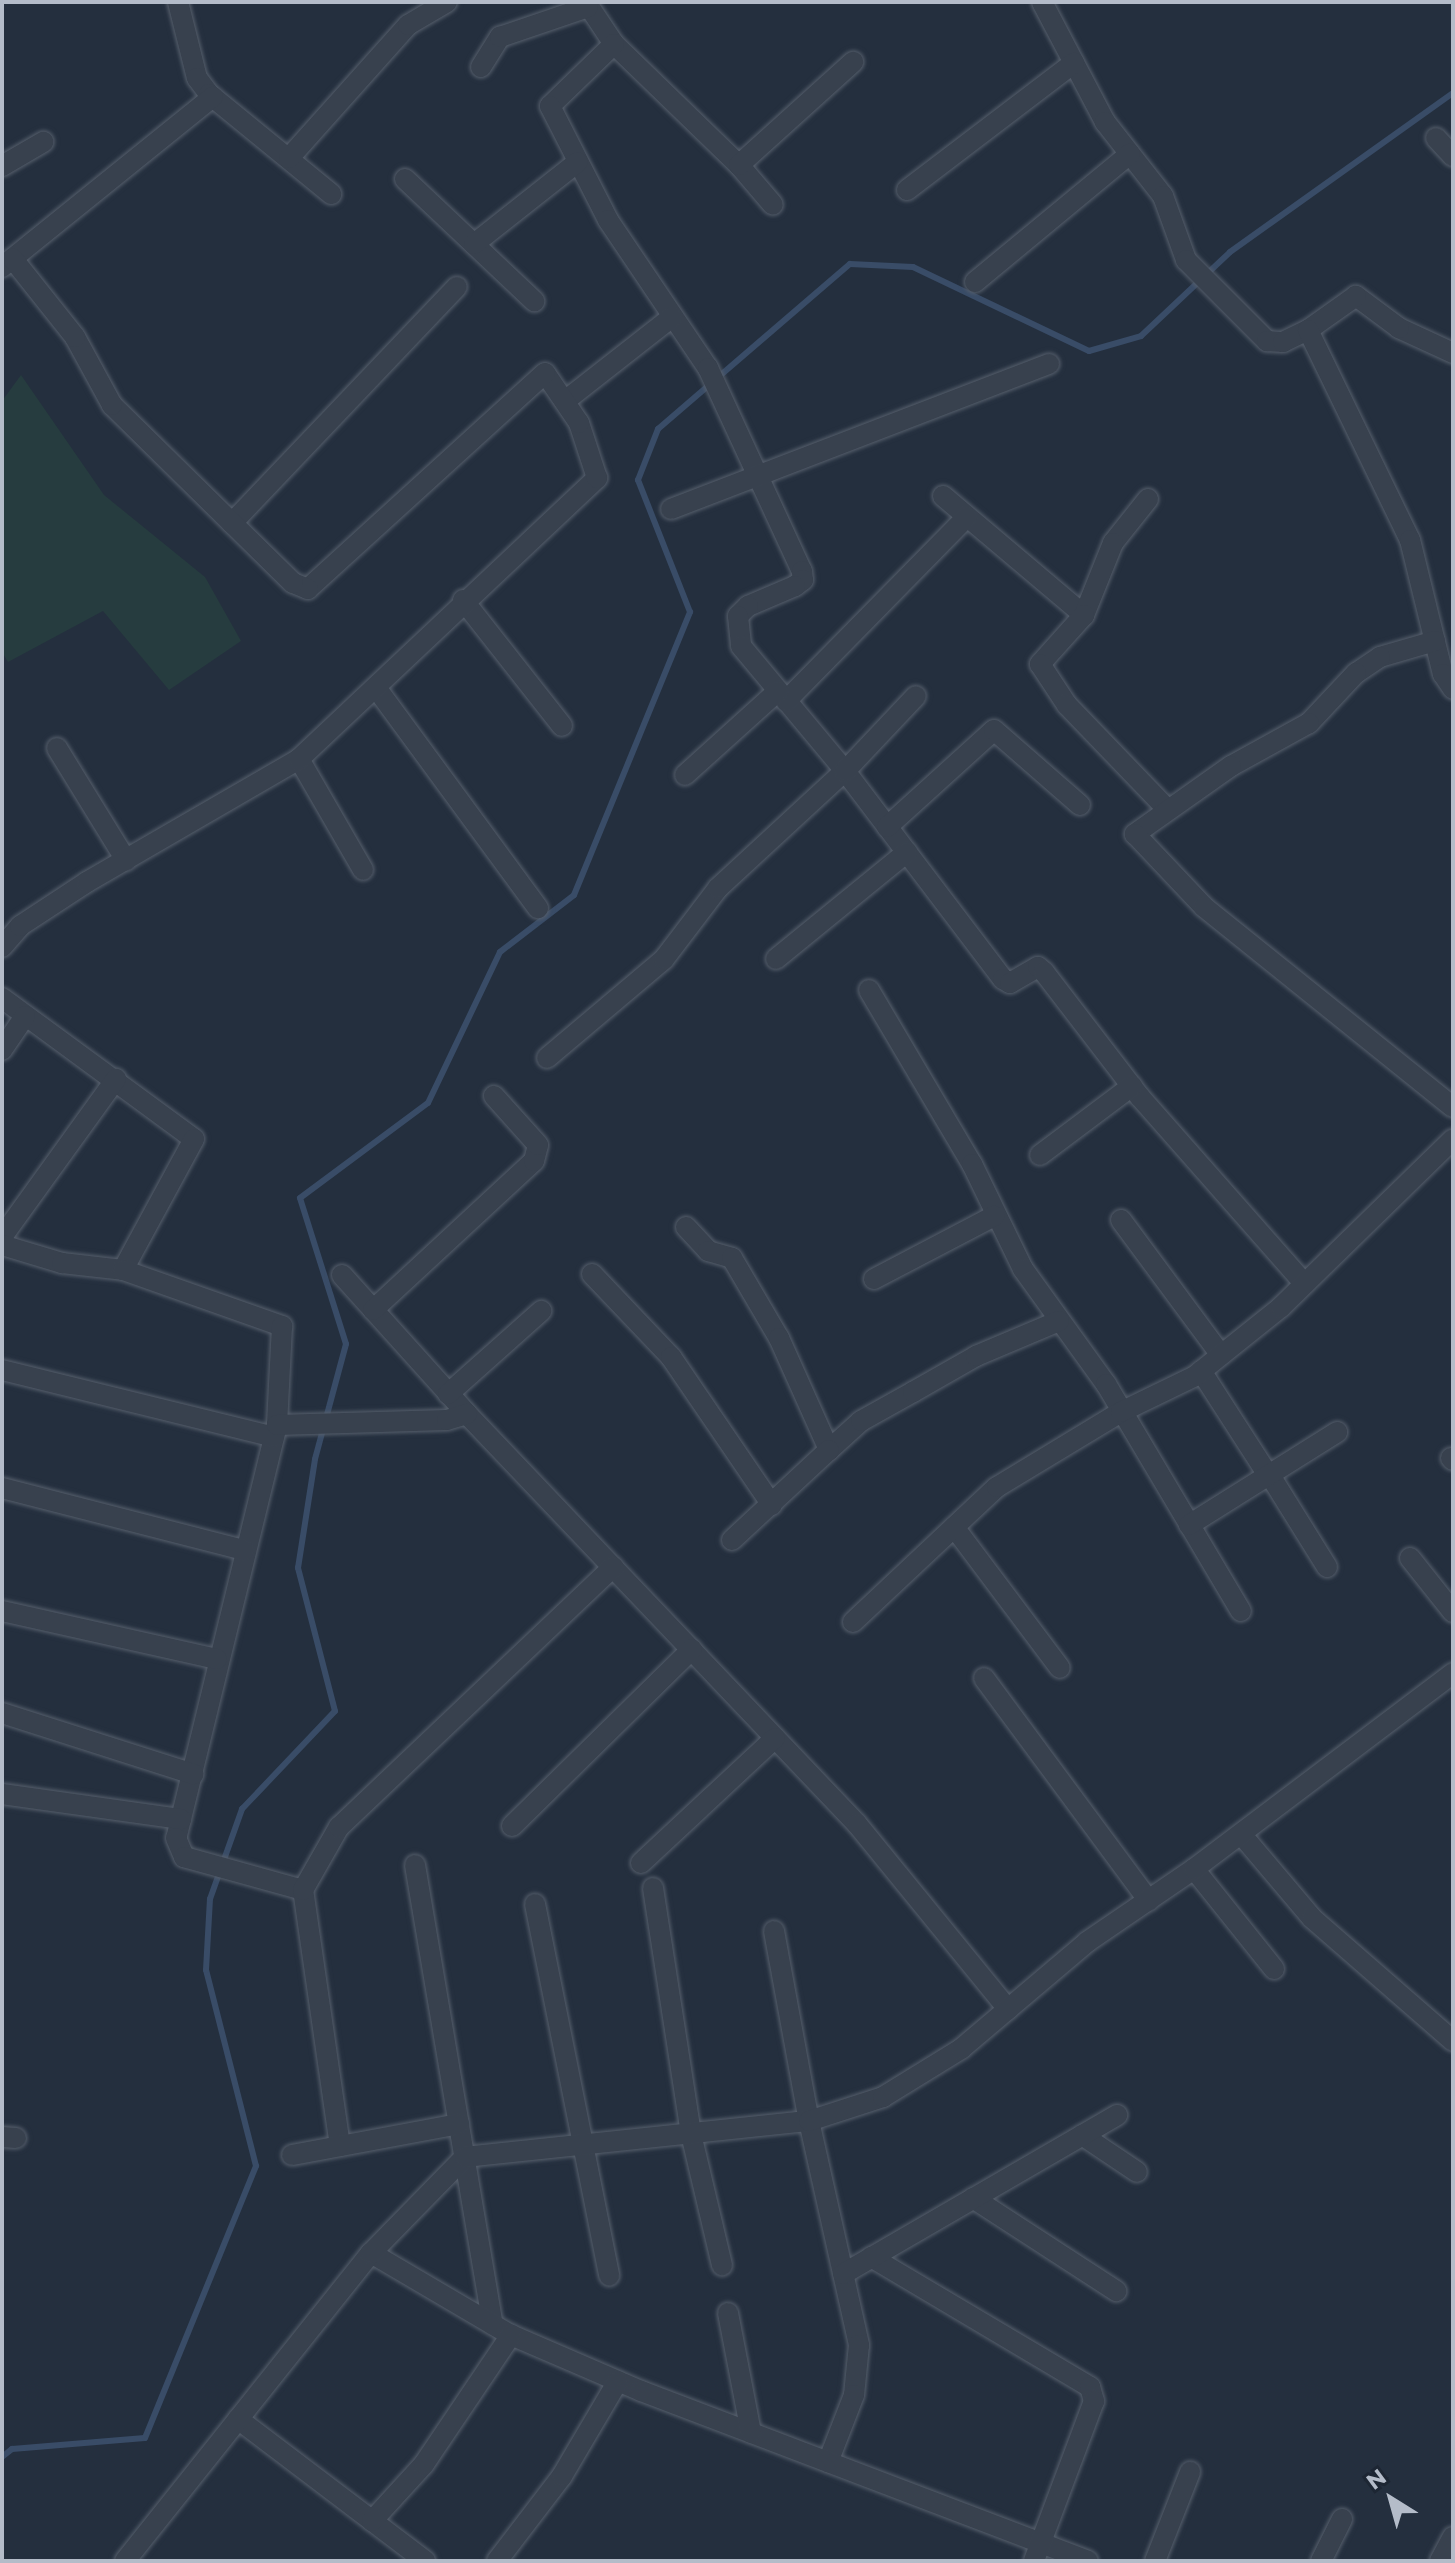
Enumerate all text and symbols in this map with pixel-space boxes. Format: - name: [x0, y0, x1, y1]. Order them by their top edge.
- north arrow: [1351, 2459, 1431, 2539]
- text: N: [1361, 2463, 1391, 2496]

